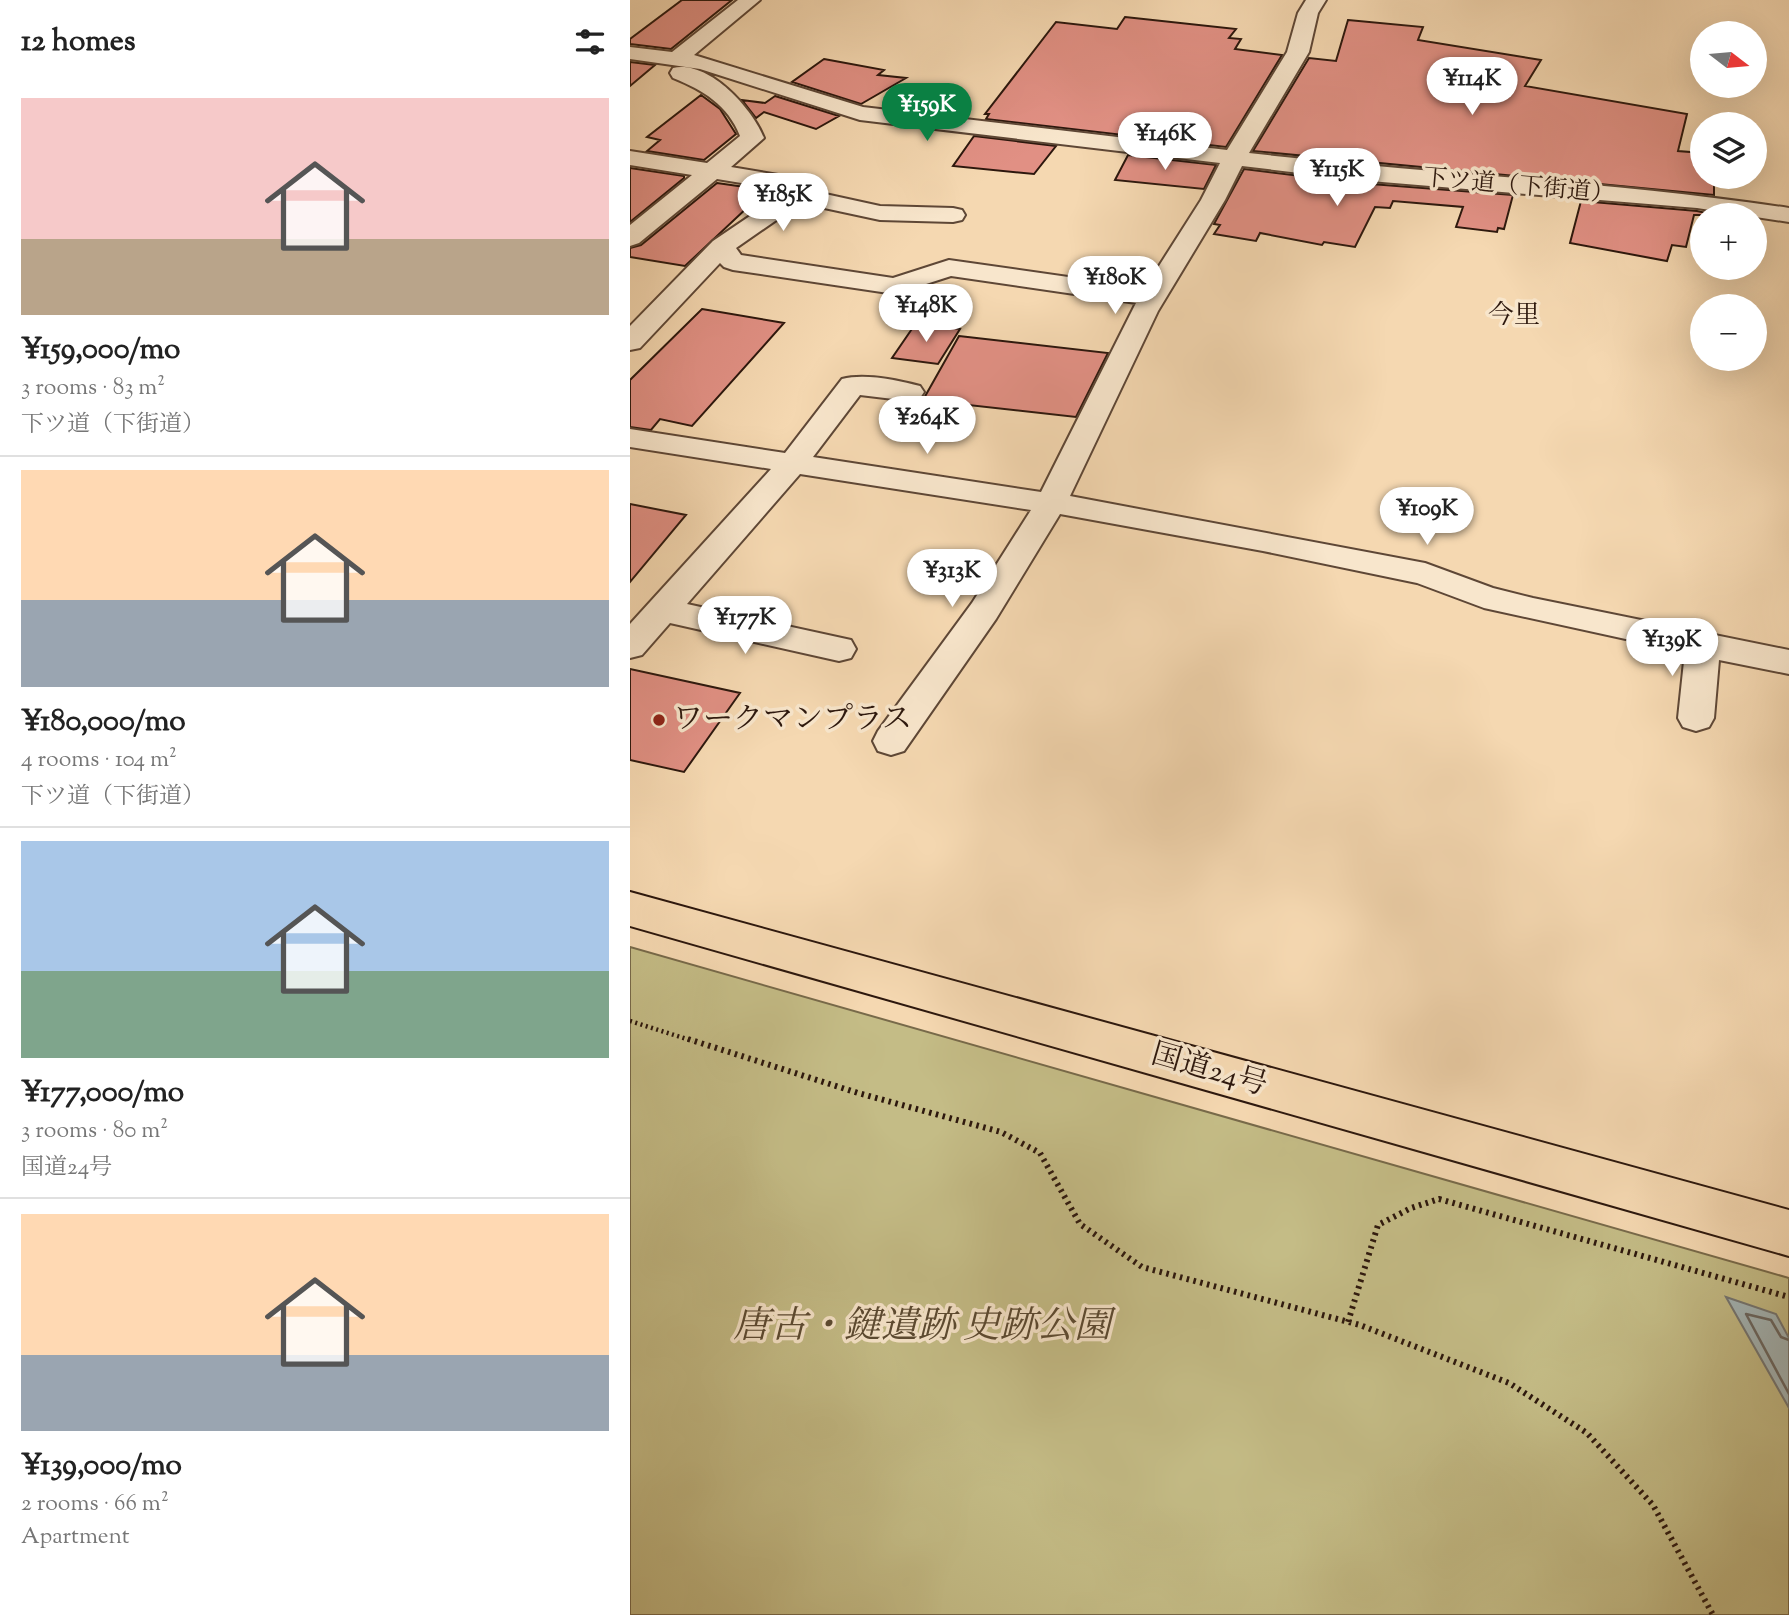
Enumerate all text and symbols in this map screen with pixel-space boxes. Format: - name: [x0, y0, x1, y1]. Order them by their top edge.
- text: 12 homes: [21, 21, 136, 64]
- north arrow: [1690, 21, 1768, 98]
- map controls: [1690, 21, 1767, 371]
- icon: filters: [571, 23, 609, 61]
- pin: ¥114K: [1423, 58, 1521, 117]
- text: ¥114K: [1443, 63, 1501, 96]
- pin: ¥159K: [878, 83, 976, 143]
- text: ¥159K: [898, 89, 956, 122]
- button: layers: [1690, 112, 1767, 189]
- pin: ¥146K: [1116, 113, 1214, 172]
- text: ¥146K: [1134, 118, 1196, 151]
- icon: home: [252, 143, 378, 269]
- pin: ¥115K: [1288, 148, 1386, 208]
- text: ¥115K: [1310, 154, 1364, 187]
- street label: 下ツ道（下街道）: [1422, 162, 1616, 212]
- pin: ¥185K: [734, 174, 832, 233]
- text: ¥185K: [754, 179, 812, 212]
- button: +: [1690, 203, 1767, 280]
- pin: ¥180K: [1066, 256, 1164, 316]
- text: ¥180K: [1084, 262, 1146, 295]
- pin: ¥148K: [877, 284, 975, 344]
- text: ¥148K: [895, 290, 957, 323]
- button: −: [1690, 294, 1767, 371]
- district label: 今里: [1488, 298, 1540, 335]
- text: ¥159,000/mo: [21, 329, 180, 372]
- text: 3 rooms · 83 m²: [21, 372, 165, 405]
- pin: ¥264K: [878, 396, 976, 456]
- text: ¥264K: [895, 402, 959, 435]
- text: 下ツ道（下街道）: [21, 409, 205, 442]
- pin: ¥109K: [1378, 488, 1476, 547]
- text: ¥109K: [1396, 493, 1458, 526]
- icon: home: [252, 515, 378, 641]
- pin: ¥313K: [903, 550, 1001, 609]
- text: ¥313K: [923, 555, 981, 588]
- pin: ¥177K: [696, 596, 794, 656]
- text: ¥177K: [714, 602, 776, 635]
- pin: ¥139K: [1623, 618, 1721, 678]
- text: ¥139K: [1642, 624, 1702, 657]
- place label: ワークマンプラス: [673, 699, 912, 742]
- text: ¥180,000/mo: [21, 701, 186, 744]
- marker: ワークマンプラス: [651, 712, 667, 728]
- text: 4 rooms · 104 m²: [21, 744, 177, 777]
- text: 下ツ道（下街道）: [21, 781, 205, 814]
- icon: home: [252, 886, 378, 1012]
- street label: 国道24号: [1146, 1034, 1272, 1108]
- text: ¥177,000/mo: [21, 1072, 184, 1115]
- text: 3 rooms · 80 m²: [21, 1115, 168, 1148]
- text: 国道24号: [21, 1152, 112, 1185]
- icon: home: [252, 1259, 378, 1385]
- park label: 唐古・鍵遺跡 史跡公園: [733, 1301, 1116, 1355]
- text: ¥139,000/mo: [21, 1445, 182, 1488]
- text: 2 rooms · 66 m²: [21, 1488, 169, 1521]
- text: Apartment: [21, 1521, 130, 1554]

